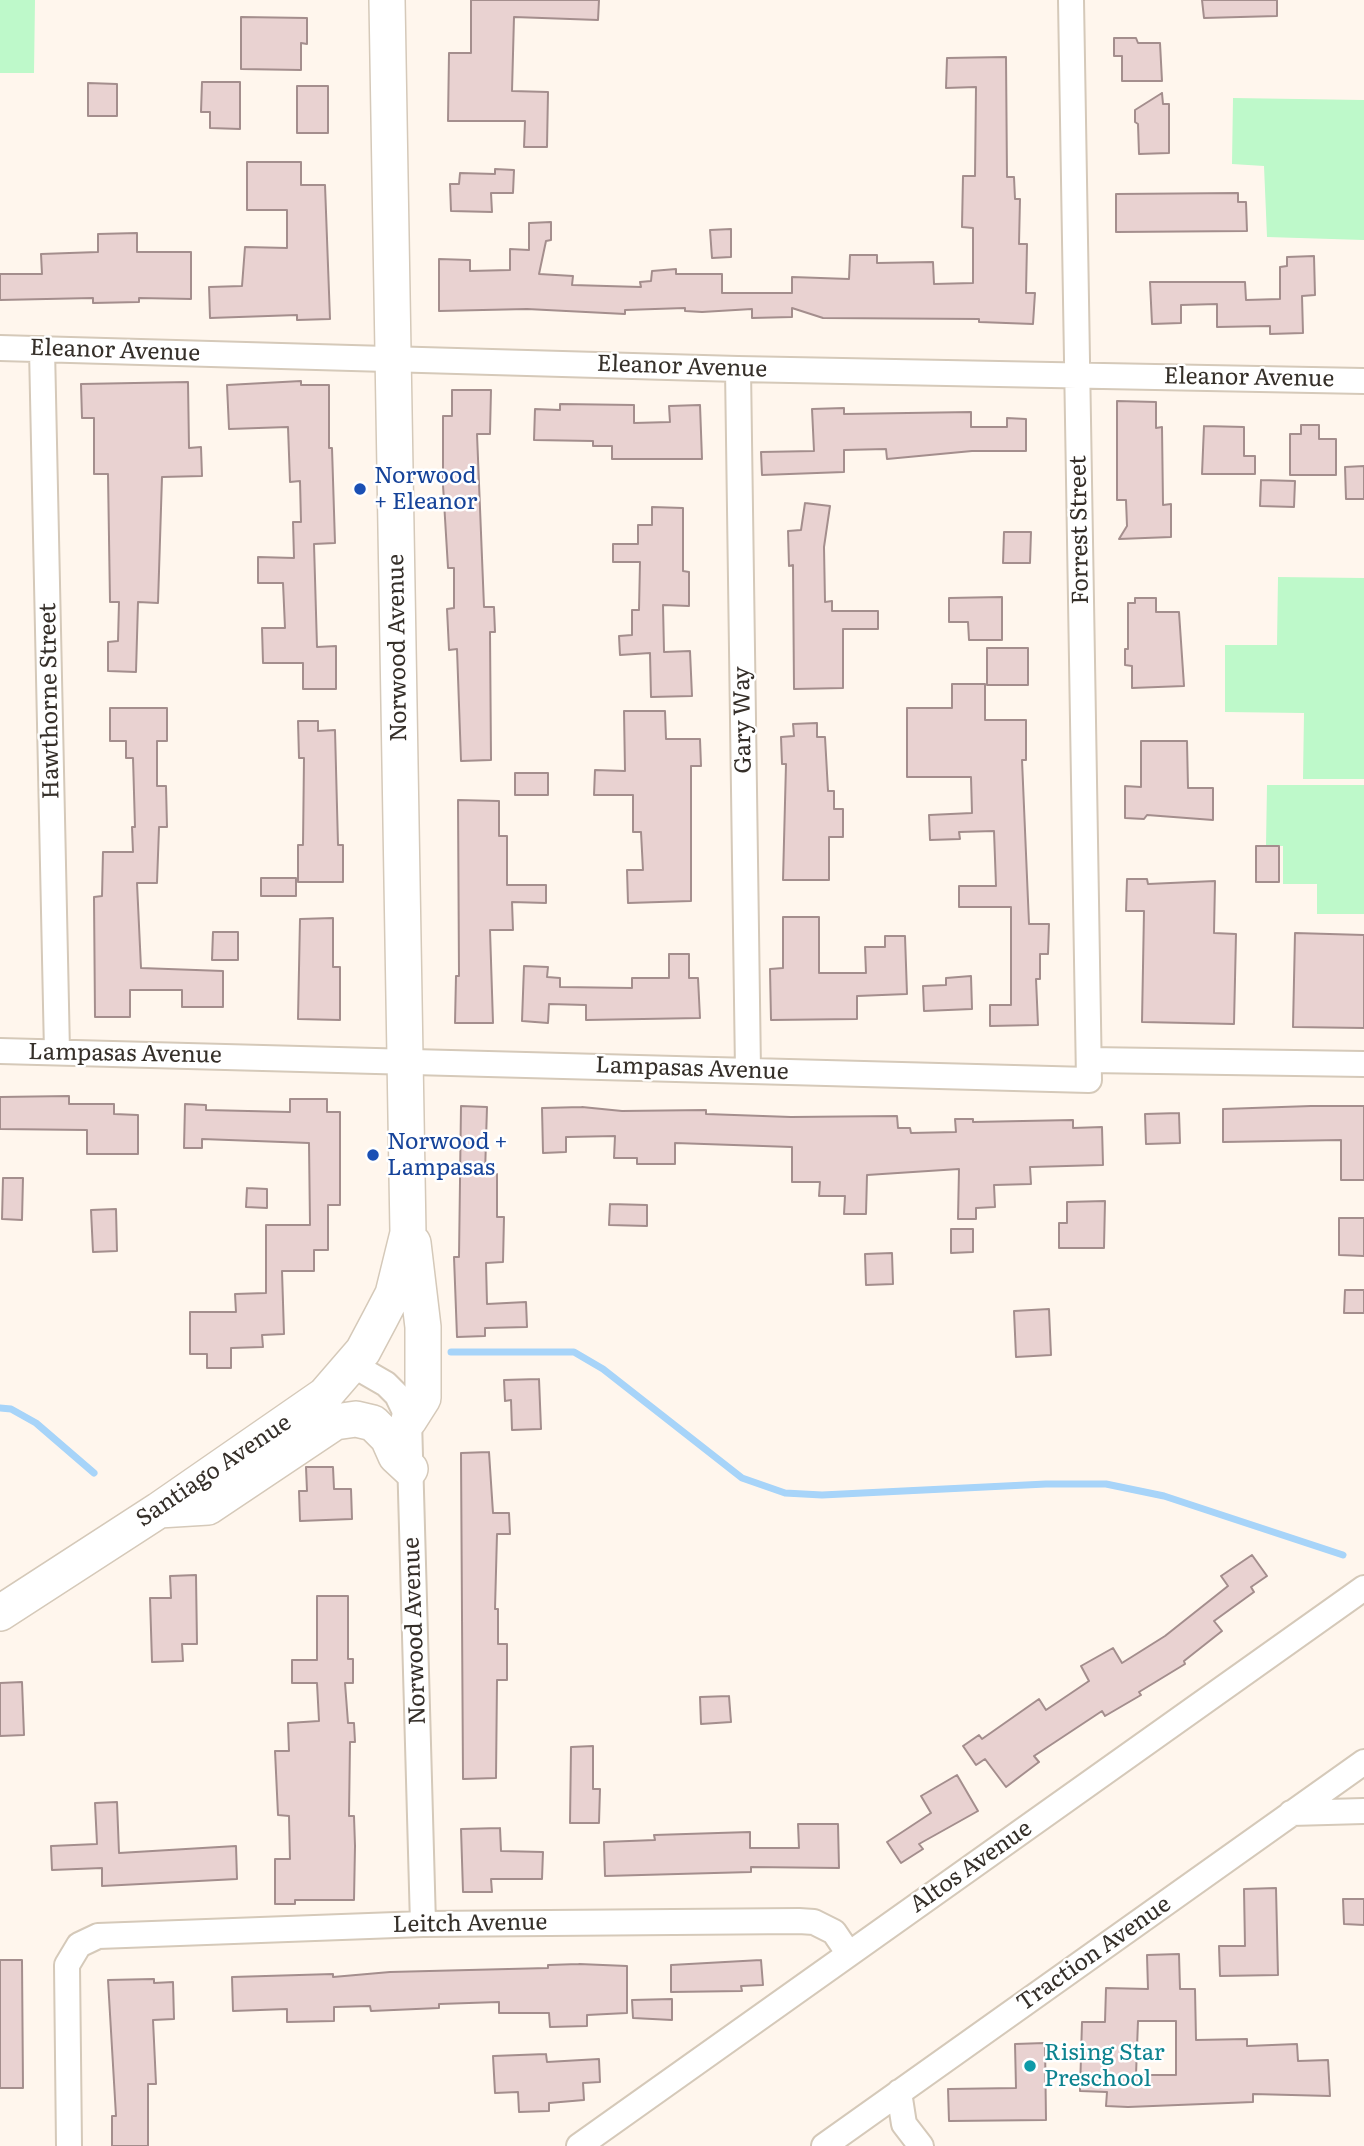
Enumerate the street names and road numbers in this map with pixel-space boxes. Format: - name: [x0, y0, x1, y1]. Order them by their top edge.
- street label: Eleanor Avenue: [29, 334, 201, 368]
- street label: Eleanor Avenue: [596, 350, 768, 384]
- street label: Eleanor Avenue: [1163, 363, 1335, 393]
- street label: Forrest Street: [1065, 455, 1095, 605]
- street label: Norwood Avenue: [383, 554, 413, 742]
- street label: Hawthorne Street: [34, 602, 66, 800]
- street label: Gary Way: [728, 666, 758, 774]
- street label: Lampasas Avenue: [28, 1039, 222, 1069]
- street label: Lampasas Avenue: [595, 1052, 789, 1086]
- street label: Santiago Avenue: [131, 1409, 297, 1533]
- street label: Norwood Avenue: [398, 1537, 432, 1725]
- street label: Altos Avenue: [905, 1815, 1037, 1919]
- street label: Traction Avenue: [1012, 1891, 1176, 2017]
- street label: Leitch Avenue: [392, 1909, 548, 1939]

